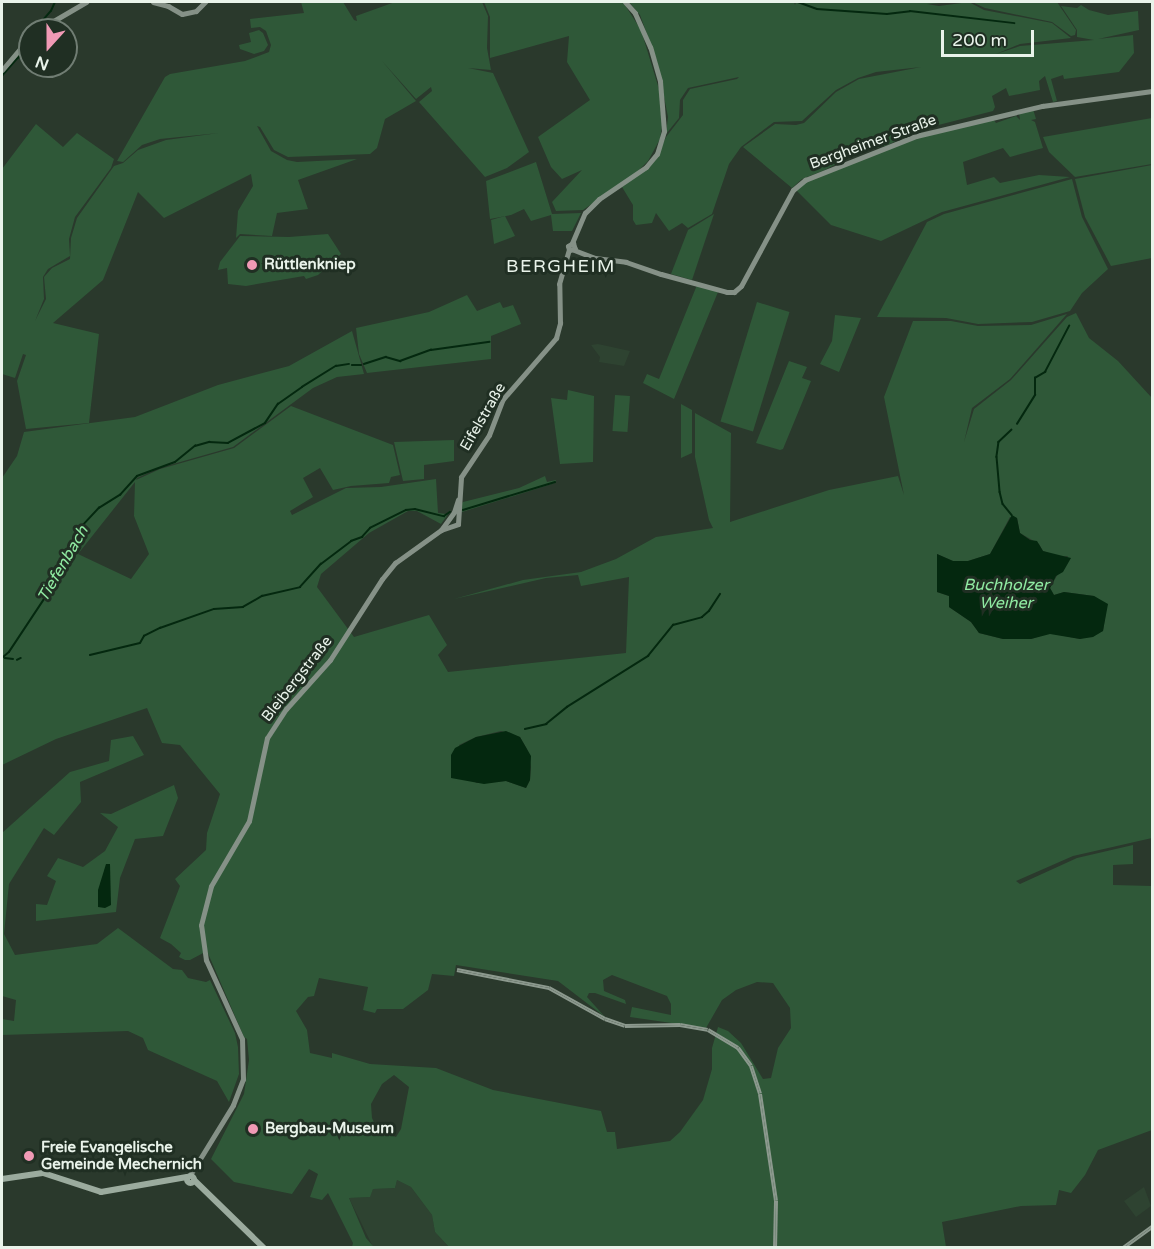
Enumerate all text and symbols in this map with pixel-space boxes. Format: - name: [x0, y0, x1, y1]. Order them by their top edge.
- north arrow: [18, 18, 78, 78]
- scale bar: [944, 18, 1037, 56]
- text: 200 m: [952, 29, 1007, 51]
- text: N: [33, 51, 52, 75]
- street label: Bergheimer Straße: [807, 111, 939, 173]
- district label: BERGHEIM: [506, 255, 616, 277]
- place label: Rüttlenkniep: [264, 256, 356, 274]
- marker: Rüttlenkniep: [245, 258, 259, 272]
- street label: Eifelstraße: [456, 380, 510, 454]
- water label: Tiefenbach: [34, 523, 92, 605]
- water label: Buchholzer Weiher: [963, 575, 1049, 613]
- street label: Bleibergstraße: [258, 633, 336, 725]
- place label: Bergbau-Museum: [265, 1120, 394, 1138]
- marker: Bergbau-Museum: [246, 1122, 260, 1136]
- place label: Freie Evangelische Gemeinde Mechernich: [41, 1138, 202, 1173]
- marker: Freie Evangelische Gemeinde Mechernich: [22, 1149, 36, 1163]

